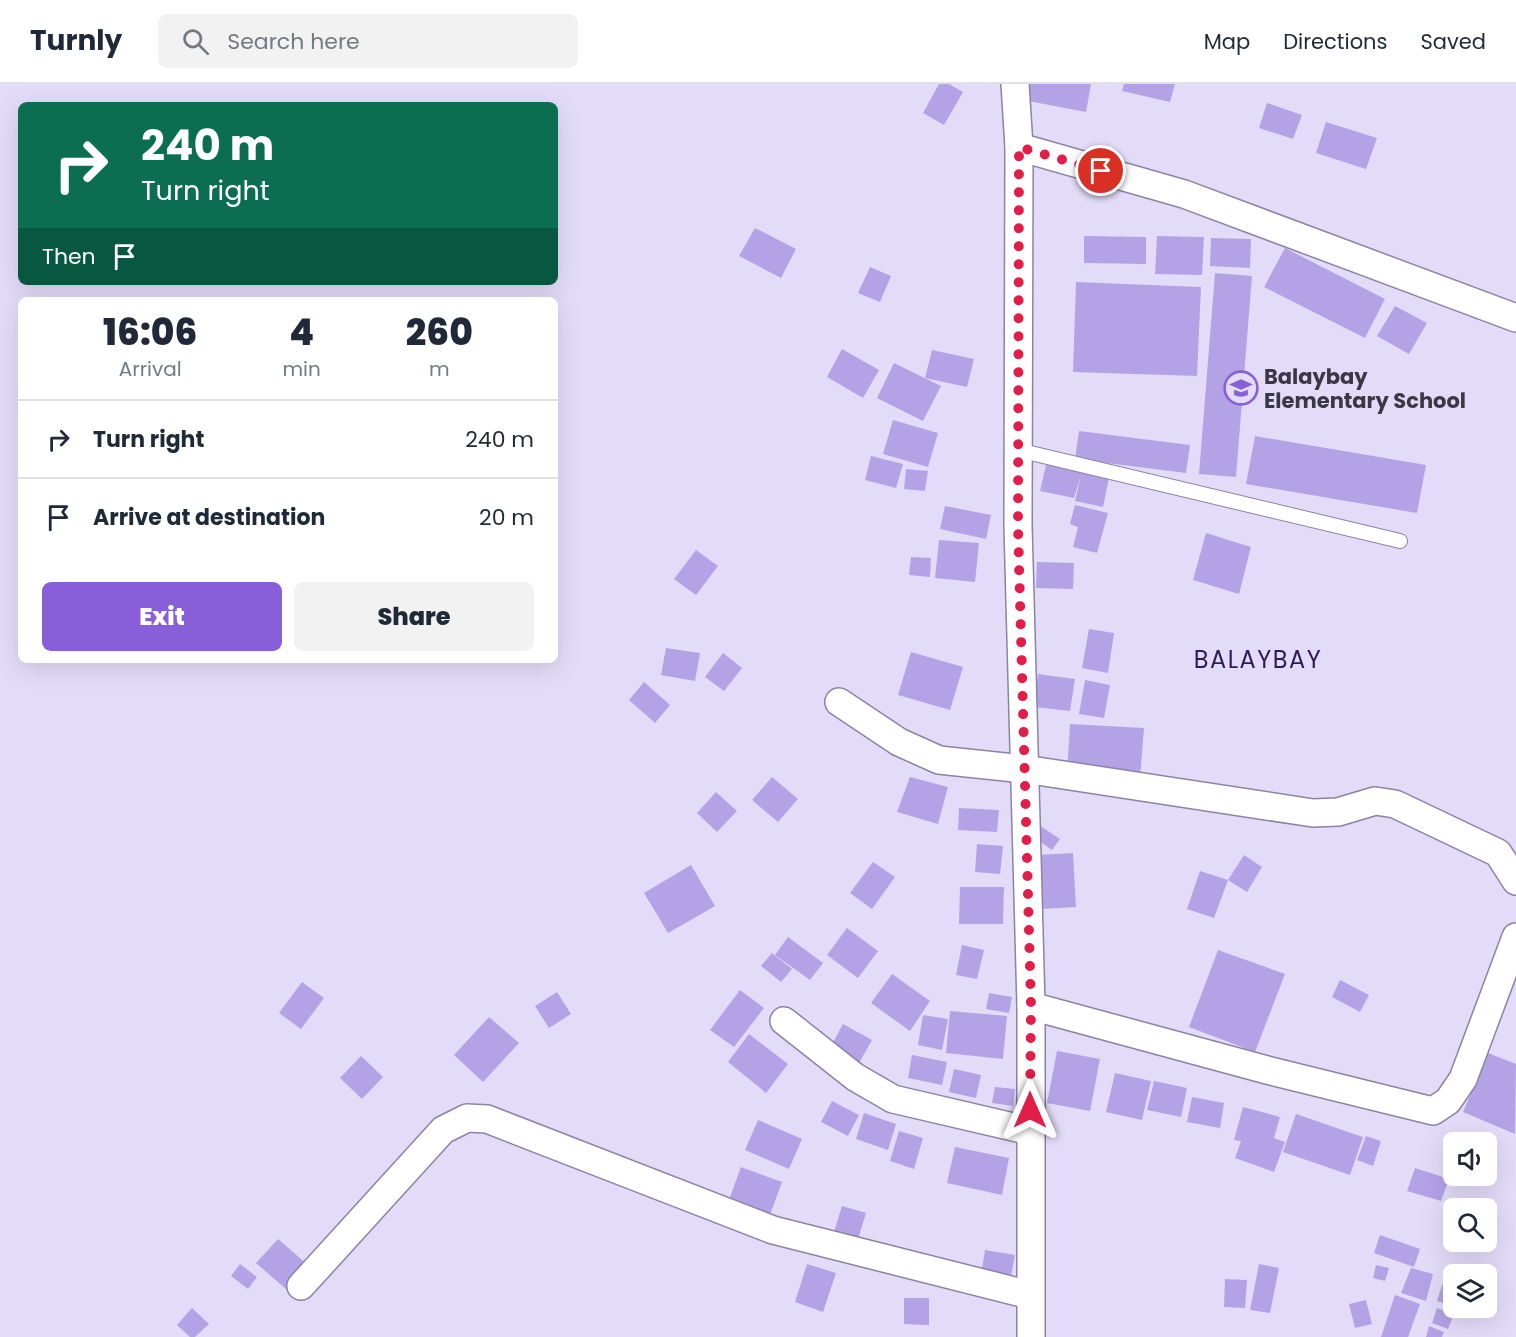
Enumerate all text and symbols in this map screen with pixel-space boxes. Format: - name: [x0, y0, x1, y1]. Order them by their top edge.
- search box: [158, 14, 578, 68]
- text: Turnly: [30, 21, 122, 60]
- icon: search: [179, 25, 212, 58]
- text: Search here: [227, 26, 360, 57]
- text: Map: [1204, 27, 1250, 56]
- text: Directions: [1283, 27, 1387, 56]
- text: Saved: [1420, 27, 1486, 56]
- text: 240 m: [141, 116, 274, 175]
- icon: right: [42, 126, 120, 204]
- pin: [1075, 145, 1126, 196]
- icon: arrive: [1084, 154, 1117, 187]
- text: Turn right: [141, 172, 270, 209]
- icon: arrive: [108, 240, 141, 273]
- text: Then: [42, 241, 96, 272]
- text: 16:06: [103, 307, 197, 358]
- text: 4: [289, 307, 314, 358]
- text: 260: [406, 307, 473, 358]
- text: Arrival: [119, 355, 182, 383]
- text: min: [282, 355, 321, 383]
- text: m: [429, 355, 450, 383]
- place label: Balaybay Elementary School: [1264, 362, 1466, 415]
- school or university icon: Balaybay Elementary School: [1223, 370, 1259, 406]
- icon: right: [42, 423, 75, 456]
- text: Turn right: [93, 424, 204, 455]
- text: 240 m: [465, 424, 534, 455]
- icon: arrive: [42, 501, 75, 534]
- text: Arrive at destination: [93, 502, 325, 533]
- text: 20 m: [479, 502, 534, 533]
- button: Exit: [42, 582, 282, 651]
- button: Share: [294, 582, 534, 651]
- district label: BALAYBAY: [1194, 643, 1322, 676]
- position arrow: [998, 1078, 1062, 1142]
- map controls: [1443, 1132, 1497, 1318]
- button: sound: [1443, 1132, 1497, 1186]
- button: search: [1443, 1198, 1497, 1252]
- button: layers: [1443, 1264, 1497, 1318]

